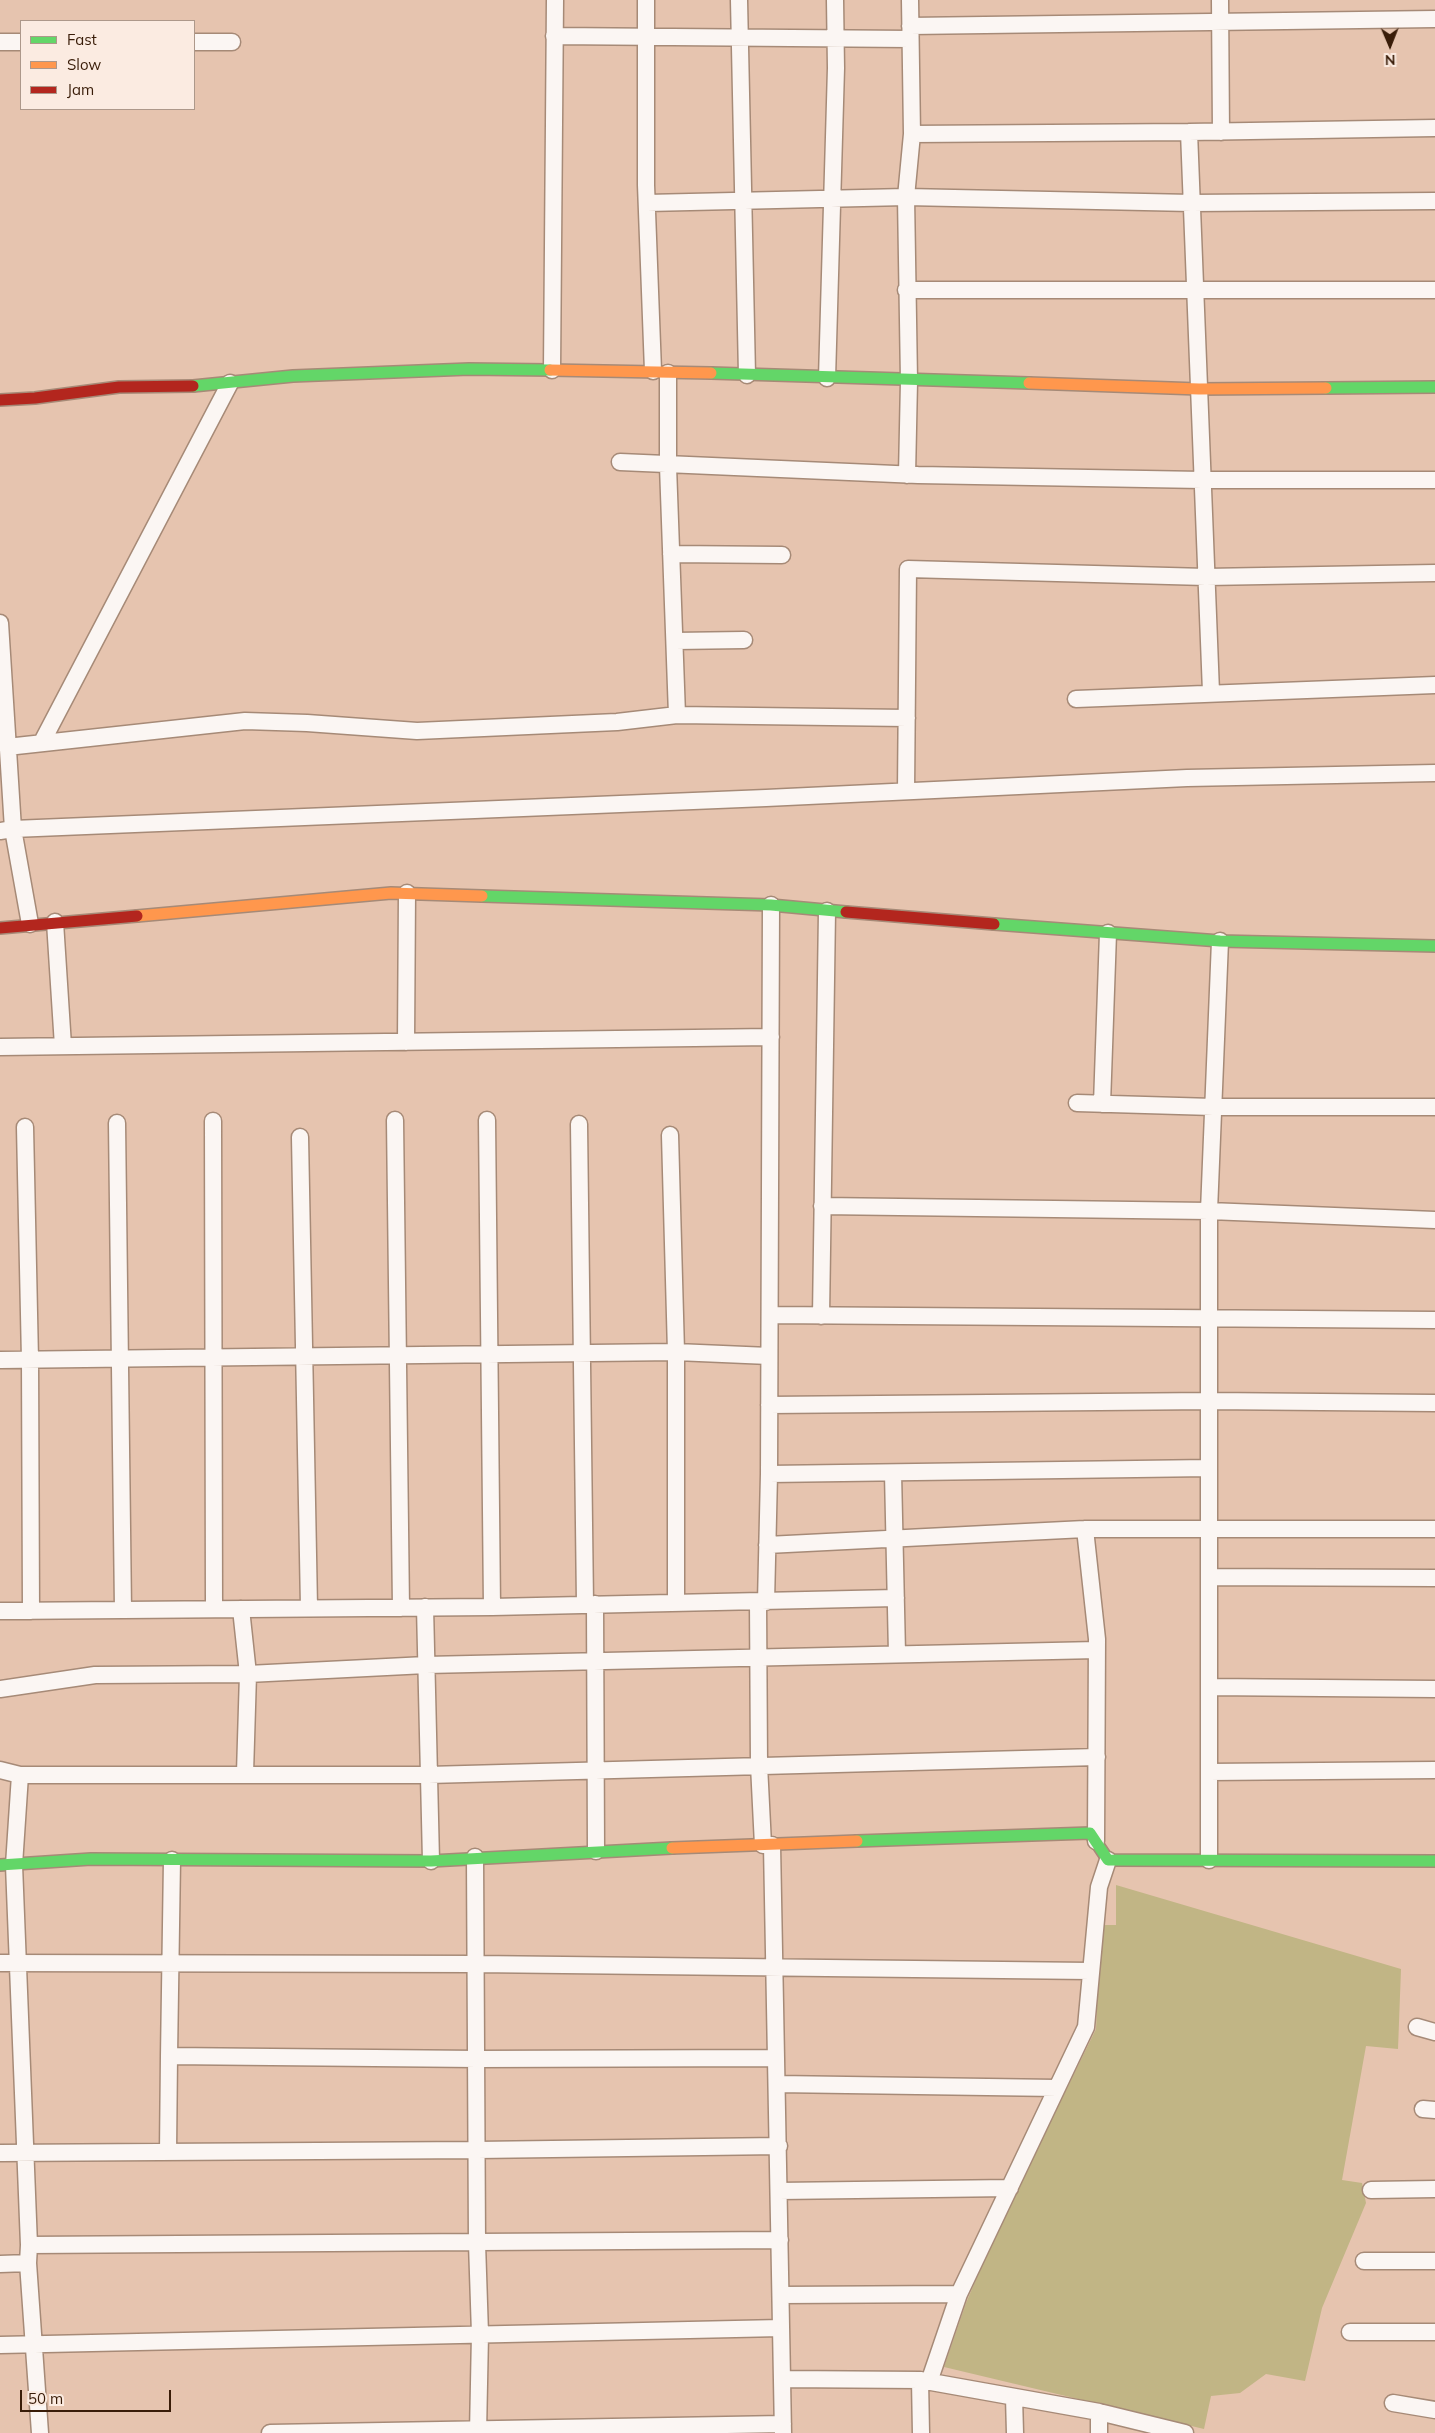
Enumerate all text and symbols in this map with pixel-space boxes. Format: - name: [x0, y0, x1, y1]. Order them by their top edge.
- legend: [20, 20, 195, 110]
- north arrow: [1365, 20, 1415, 70]
- text: Fast: [67, 30, 97, 49]
- text: N: [1385, 51, 1396, 69]
- text: Slow: [67, 55, 101, 74]
- text: Jam: [67, 80, 94, 99]
- scale bar: [22, 2380, 174, 2412]
- text: 50 m: [28, 2389, 63, 2408]

